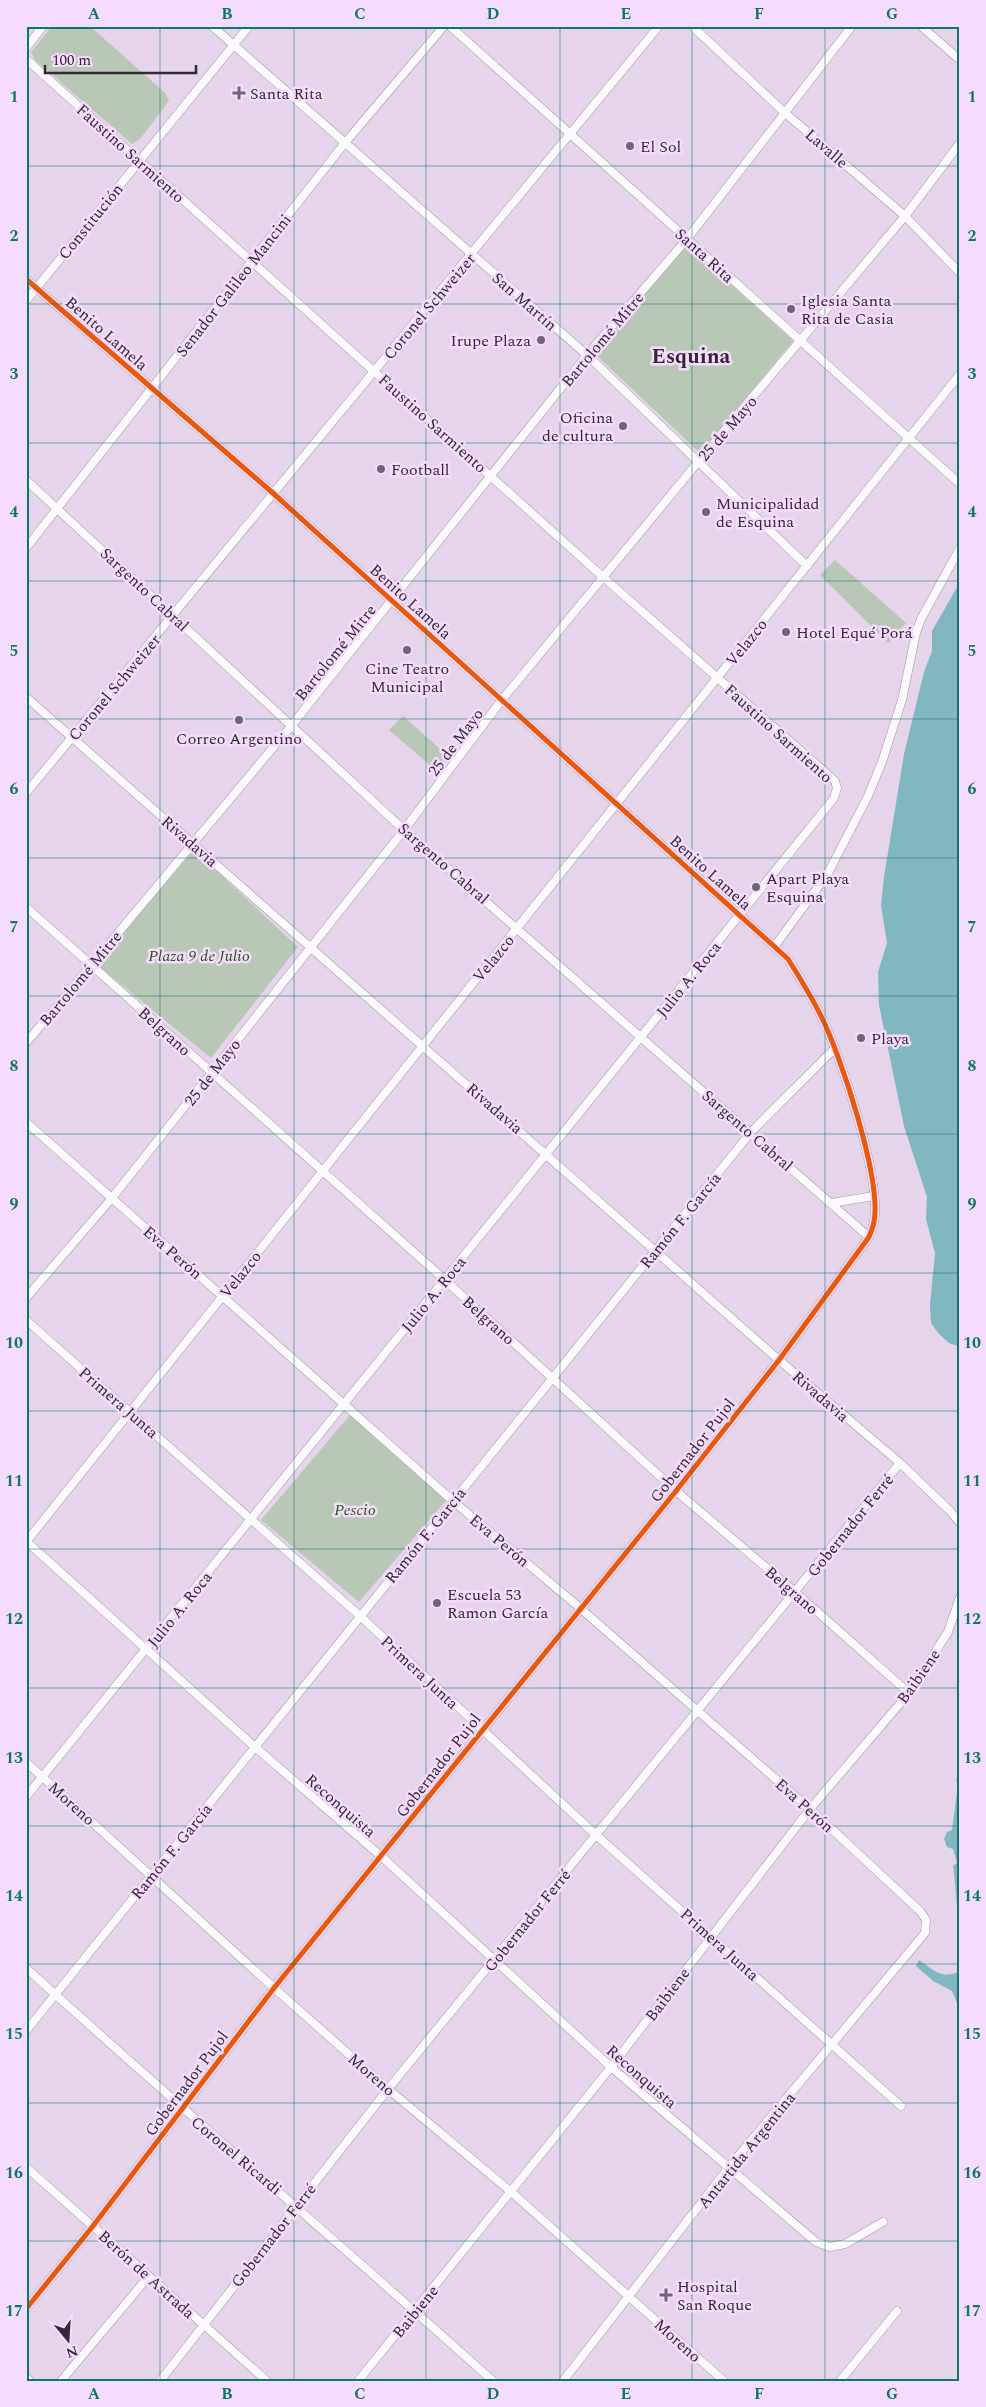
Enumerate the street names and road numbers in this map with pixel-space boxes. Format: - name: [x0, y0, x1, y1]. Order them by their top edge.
- street label: Faustino Sarmiento: [71, 98, 190, 209]
- street label: Lavalle: [799, 123, 853, 174]
- street label: Constitución: [52, 178, 129, 265]
- street label: Senador Galileo Mancini: [170, 209, 297, 362]
- street label: Santa Rita: [669, 223, 739, 289]
- street label: Coronel Schweizer: [378, 248, 482, 365]
- street label: San Martín: [486, 267, 562, 337]
- street label: Bartolomé Mitre: [556, 287, 650, 393]
- street label: Benito Lamela: [60, 291, 153, 377]
- street label: Faustino Sarmiento: [373, 368, 492, 479]
- street label: 25 de Mayo: [692, 391, 763, 467]
- street label: Sargento Cabral: [94, 542, 194, 637]
- street label: Benito Lamela: [364, 558, 457, 645]
- street label: Bartolomé Mitre: [289, 599, 382, 706]
- street label: Velazco: [720, 614, 773, 672]
- street label: Coronel Schweizer: [63, 629, 167, 746]
- street label: Faustino Sarmiento: [719, 678, 838, 789]
- street label: 25 de Mayo: [422, 703, 489, 782]
- street label: Rivadavia: [156, 810, 223, 873]
- street label: Sargento Cabral: [392, 817, 494, 910]
- street label: Benito Lamela: [664, 829, 757, 916]
- street label: Bartolomé Mitre: [34, 926, 128, 1032]
- street label: Velazco: [467, 930, 520, 988]
- street label: Julio A. Roca: [650, 936, 727, 1023]
- street label: Belgrano: [133, 1001, 196, 1062]
- street label: 25 de Mayo: [179, 1034, 247, 1112]
- street label: Rivadavia: [461, 1077, 528, 1140]
- street label: Sargento Cabral: [696, 1084, 798, 1177]
- street label: Ramón F. García: [634, 1167, 727, 1274]
- street label: Eva Perón: [137, 1220, 207, 1285]
- street label: Velazco: [214, 1246, 267, 1304]
- street label: Julio A. Roca: [395, 1251, 472, 1338]
- street label: Belgrano: [457, 1290, 520, 1351]
- street label: Primera Junta: [73, 1361, 164, 1444]
- street label: Rivadavia: [787, 1365, 854, 1428]
- street label: Gobernador Pujol: [644, 1393, 741, 1508]
- street label: Gobernador Ferré: [802, 1469, 900, 1582]
- street label: Ramón F. García: [379, 1482, 472, 1589]
- street label: Eva Perón: [464, 1508, 535, 1573]
- street label: Belgrano: [759, 1561, 823, 1621]
- street label: Julio A. Roca: [141, 1566, 218, 1653]
- street label: Primera Junta: [375, 1630, 464, 1715]
- street label: Baibiene: [891, 1644, 946, 1709]
- street label: Gobernador Pujol: [390, 1708, 487, 1823]
- street label: Reconquista: [300, 1768, 381, 1843]
- street label: Eva Perón: [770, 1773, 839, 1839]
- street label: Moreno: [42, 1776, 100, 1831]
- street label: Ramón F. García: [125, 1798, 218, 1905]
- street label: Gobernador Ferré: [479, 1864, 577, 1977]
- street label: Primera Junta: [674, 1903, 764, 1987]
- street label: Baibiene: [640, 1963, 696, 2027]
- street label: Gobernador Pujol: [139, 2026, 234, 2141]
- street label: Reconquista: [601, 2039, 682, 2114]
- street label: Moreno: [342, 2047, 400, 2102]
- street label: Antartida Argentina: [692, 2087, 802, 2214]
- street label: Coronel Ricardi: [186, 2110, 287, 2201]
- street label: Gobernador Ferré: [225, 2178, 322, 2293]
- street label: Berón de Astrada: [93, 2225, 200, 2325]
- street label: Baibiene: [387, 2280, 445, 2343]
- street label: Moreno: [648, 2313, 706, 2368]

